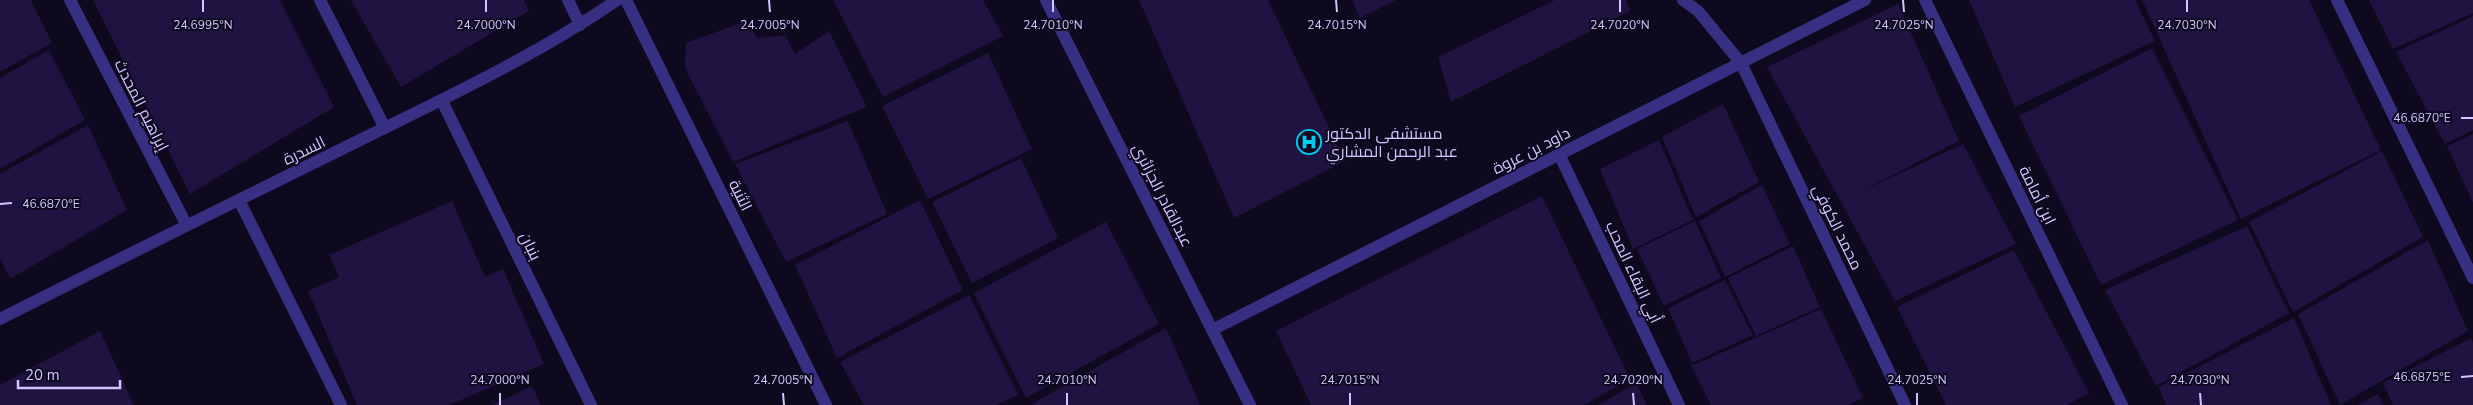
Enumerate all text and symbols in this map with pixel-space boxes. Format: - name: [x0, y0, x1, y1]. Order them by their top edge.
- text: 24.6995°N: [173, 17, 233, 33]
- text: 24.7000°N: [456, 17, 516, 33]
- text: 24.7005°N: [740, 17, 800, 33]
- text: 24.7010°N: [1023, 17, 1083, 33]
- text: 24.7015°N: [1307, 17, 1367, 33]
- text: 24.7020°N: [1590, 17, 1650, 33]
- text: 24.7025°N: [1874, 17, 1934, 33]
- text: 24.7030°N: [2157, 17, 2217, 33]
- street label: إبراهيم المحدث: [109, 56, 174, 155]
- text: 46.6870°E: [2393, 110, 2451, 126]
- street label: داود بن عروة: [1489, 122, 1574, 180]
- place label: مستشفى الدكتور عبد الرحمن المشاري: [1325, 123, 1458, 165]
- hospital icon: مستشفى الدكتور عبد الرحمن المشاري: [1296, 129, 1322, 155]
- street label: السدرة: [280, 131, 329, 171]
- street label: عبدالقادر الجزائري: [1125, 140, 1198, 252]
- street label: ابن أمامة: [2013, 162, 2061, 228]
- street label: الثنية: [723, 176, 757, 215]
- street label: محمد الكوفي: [1805, 181, 1867, 275]
- text: 46.6870°E: [22, 196, 80, 212]
- street label: أبي البقاء المحب: [1598, 218, 1666, 328]
- street label: بنبان: [514, 229, 546, 264]
- scale bar: [18, 358, 120, 390]
- text: 20 m: [25, 365, 60, 385]
- text: 46.6875°E: [2393, 369, 2451, 385]
- text: 24.7000°N: [470, 372, 530, 388]
- text: 24.7005°N: [753, 372, 813, 388]
- text: 24.7010°N: [1037, 372, 1097, 388]
- text: 24.7015°N: [1320, 372, 1380, 388]
- text: 24.7020°N: [1603, 372, 1663, 388]
- text: 24.7025°N: [1887, 372, 1947, 388]
- text: 24.7030°N: [2170, 372, 2230, 388]

